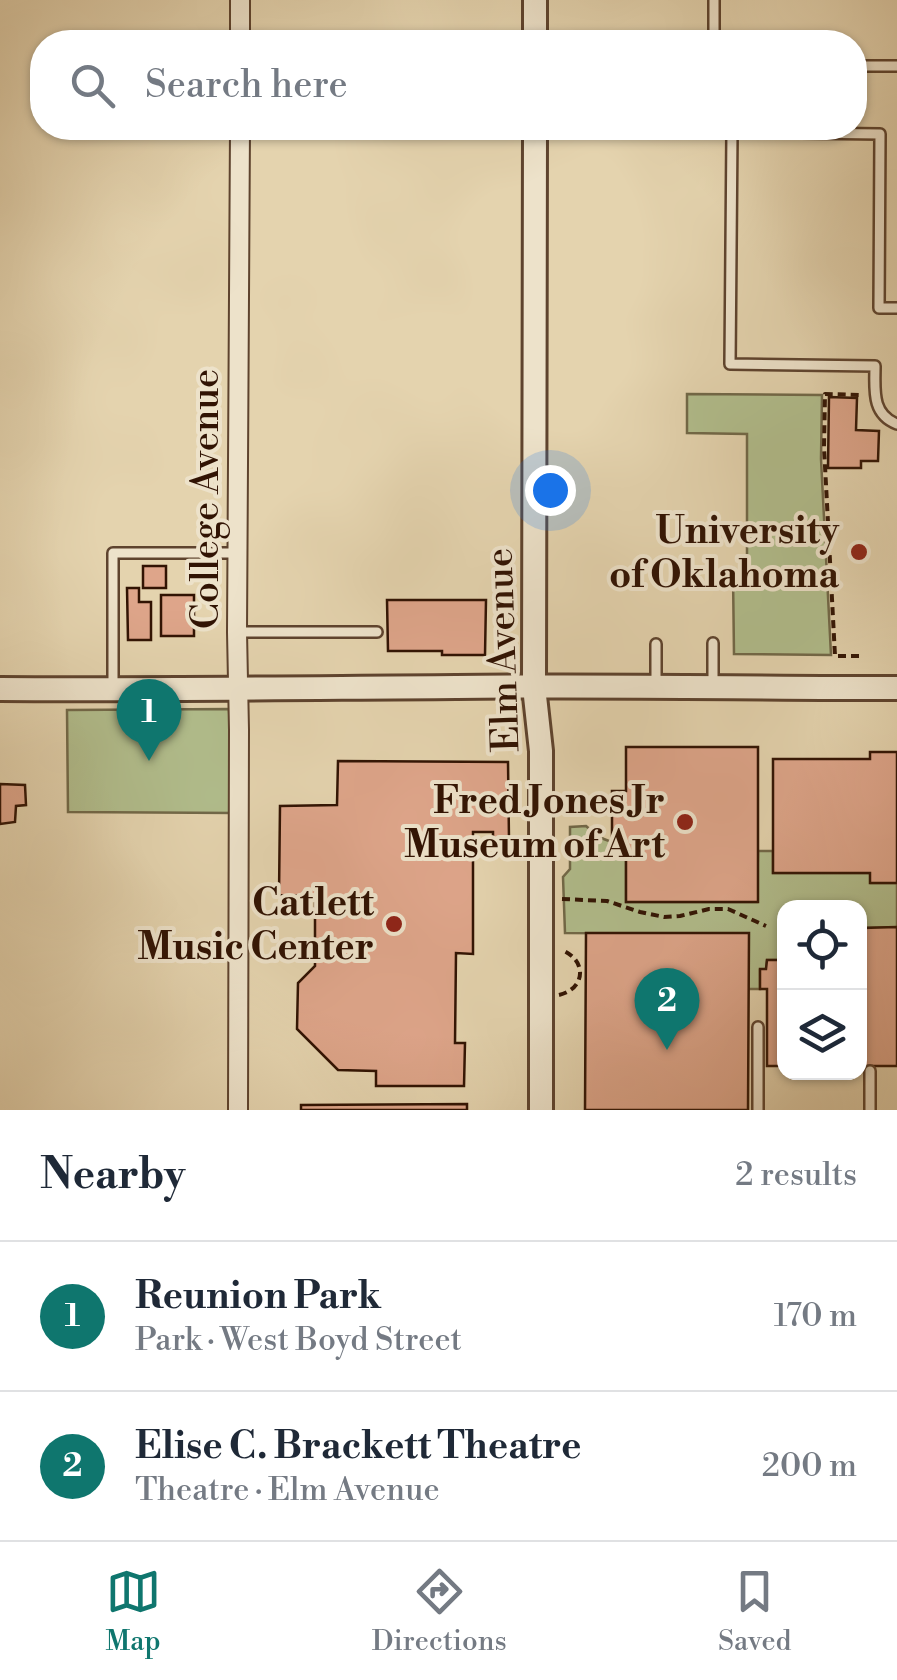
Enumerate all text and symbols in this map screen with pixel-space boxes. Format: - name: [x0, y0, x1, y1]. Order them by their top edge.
- search box: [30, 30, 867, 140]
- icon: search: [65, 58, 120, 113]
- text: Search here: [145, 62, 348, 109]
- street label: College Avenue: [183, 369, 230, 629]
- your location: [525, 465, 576, 516]
- place label: University of Oklahoma: [609, 508, 840, 599]
- marker: University of Oklahoma: [848, 541, 870, 563]
- street label: Elm Avenue: [476, 547, 531, 753]
- pin: 1: [116, 678, 182, 761]
- place label: Fred Jones Jr Museum of Art: [404, 778, 666, 869]
- marker: Fred Jones Jr Museum of Art: [674, 811, 696, 833]
- place label: Catlett Music Center: [137, 880, 375, 971]
- map controls: [777, 900, 867, 1080]
- button: locate: [777, 900, 867, 990]
- marker: Catlett Music Center: [383, 913, 405, 935]
- pin: 2: [634, 968, 700, 1050]
- button: layers: [777, 990, 867, 1080]
- text: Nearby: [40, 1149, 185, 1202]
- text: 2 results: [735, 1155, 857, 1195]
- text: Reunion Park: [135, 1273, 381, 1320]
- text: 1: [65, 1296, 80, 1336]
- text: 170 m: [774, 1296, 857, 1336]
- text: Park · West Boyd Street: [135, 1320, 462, 1360]
- text: Elise C. Brackett Theatre: [135, 1423, 582, 1470]
- text: 2: [62, 1446, 83, 1486]
- text: 200 m: [762, 1446, 857, 1486]
- text: Theatre · Elm Avenue: [135, 1470, 440, 1510]
- tab: Map: [106, 1564, 161, 1659]
- tab: Directions: [372, 1564, 507, 1659]
- tab: Saved: [718, 1564, 791, 1659]

